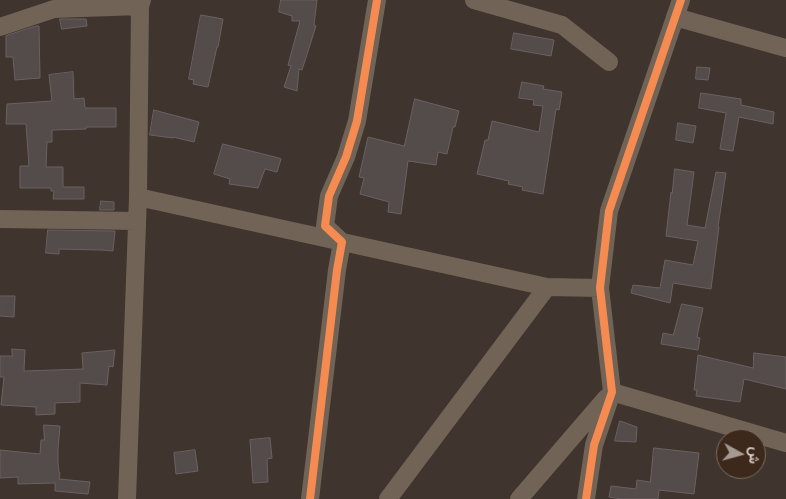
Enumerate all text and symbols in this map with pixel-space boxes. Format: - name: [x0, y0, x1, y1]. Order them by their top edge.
- north arrow: [716, 429, 766, 479]
- text: ش: [744, 446, 766, 465]

